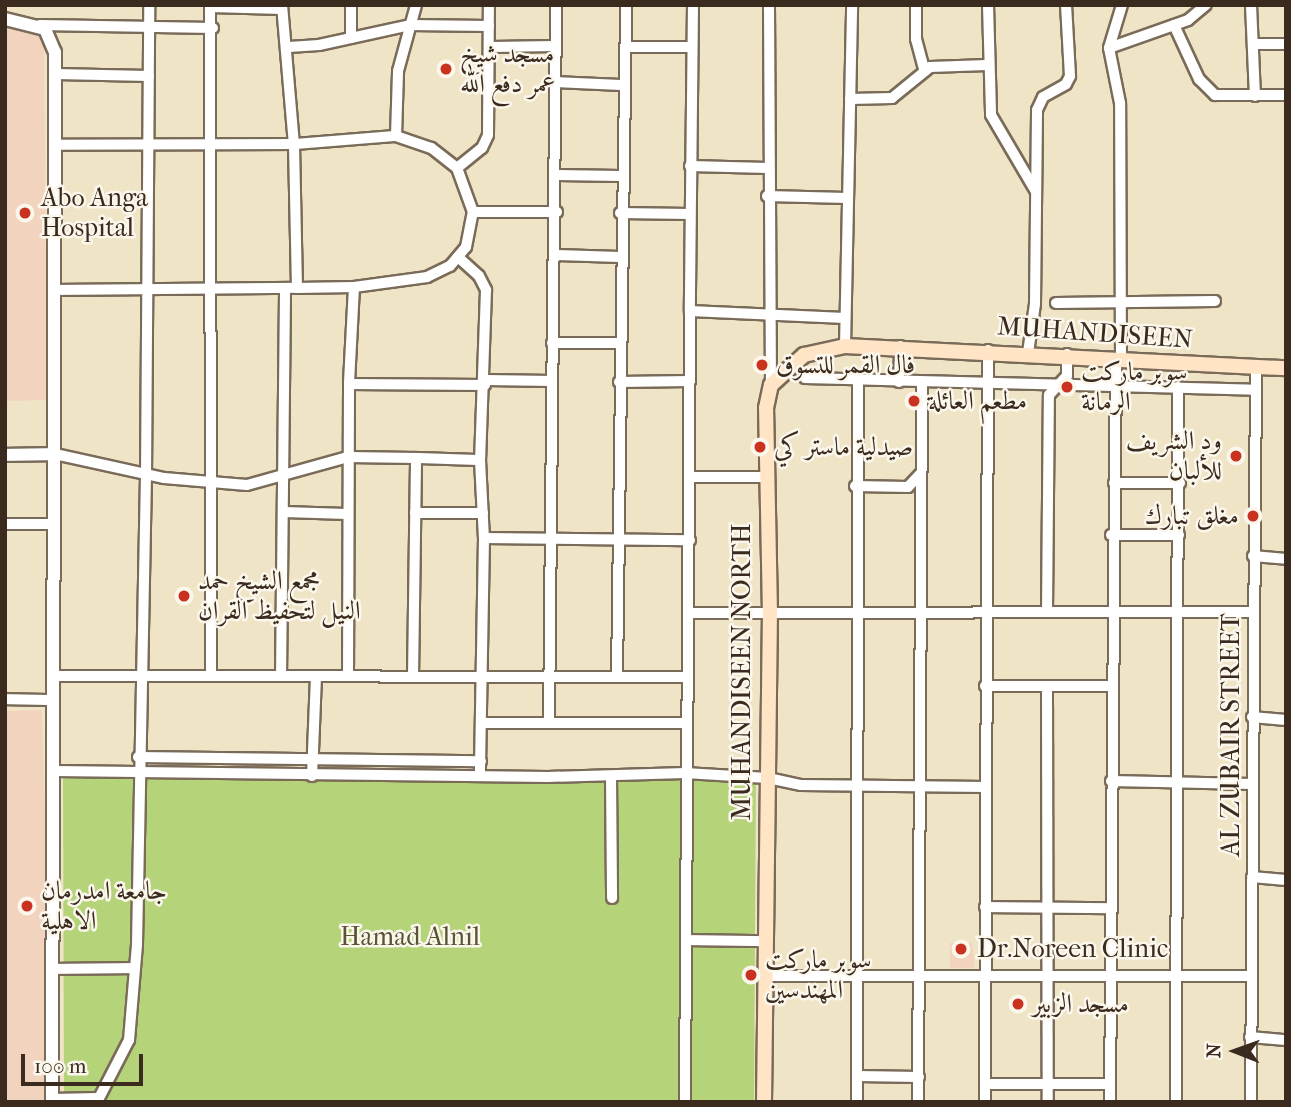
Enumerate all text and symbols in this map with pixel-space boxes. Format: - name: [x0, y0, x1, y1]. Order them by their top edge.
- place label: مسجد شيخ عمر دفع الله: [460, 38, 555, 100]
- marker: مسجد شيخ عمر دفع الله: [438, 61, 454, 77]
- place label: Abo Anga Hospital: [41, 182, 148, 244]
- marker: Abo Anga Hospital: [15, 203, 35, 223]
- street label: MUHANDISEEN: [996, 311, 1194, 355]
- place label: فال القمر للتسوق: [776, 349, 915, 381]
- place label: سوبر ماركت الرمانة: [1081, 356, 1188, 418]
- marker: فال القمر للتسوق: [754, 357, 770, 373]
- marker: سوبر ماركت الرمانة: [1059, 379, 1075, 395]
- place label: مطعم العائلة: [928, 385, 1027, 417]
- marker: مطعم العائلة: [906, 393, 922, 409]
- place label: ود الشريف للألبان: [1126, 425, 1222, 486]
- place label: صيدلية ماستر كي: [774, 431, 913, 463]
- marker: صيدلية ماستر كي: [752, 439, 768, 455]
- marker: ود الشريف للألبان: [1228, 448, 1244, 464]
- place label: مغلق تبارك: [1145, 500, 1239, 532]
- marker: مغلق تبارك: [1245, 508, 1261, 524]
- street label: MUHANDISEEN NORTH: [726, 523, 758, 821]
- place label: مجمع الشيخ حمد النيل لتحفيظ القران: [198, 565, 361, 626]
- marker: مجمع الشيخ حمد النيل لتحفيظ القران: [176, 588, 192, 604]
- street label: AL ZUBAIR STREET: [1215, 613, 1247, 857]
- place label: جامعة امدرمان الاهلية: [41, 875, 167, 936]
- marker: جامعة امدرمان الاهلية: [19, 898, 35, 914]
- park label: Hamad Alnil: [340, 921, 480, 953]
- place label: Dr.Noreen Clinic: [977, 933, 1168, 965]
- marker: Dr.Noreen Clinic: [951, 939, 971, 959]
- place label: سوبر ماركت المهندسين: [765, 944, 872, 1006]
- marker: سوبر ماركت المهندسين: [743, 967, 759, 983]
- place label: مسجد الزبير: [1032, 988, 1129, 1020]
- marker: مسجد الزبير: [1010, 996, 1026, 1012]
- north arrow: [1200, 1016, 1270, 1086]
- scale bar: [24, 1040, 147, 1084]
- text: N: [1203, 1043, 1225, 1058]
- text: 100 m: [34, 1054, 87, 1078]

